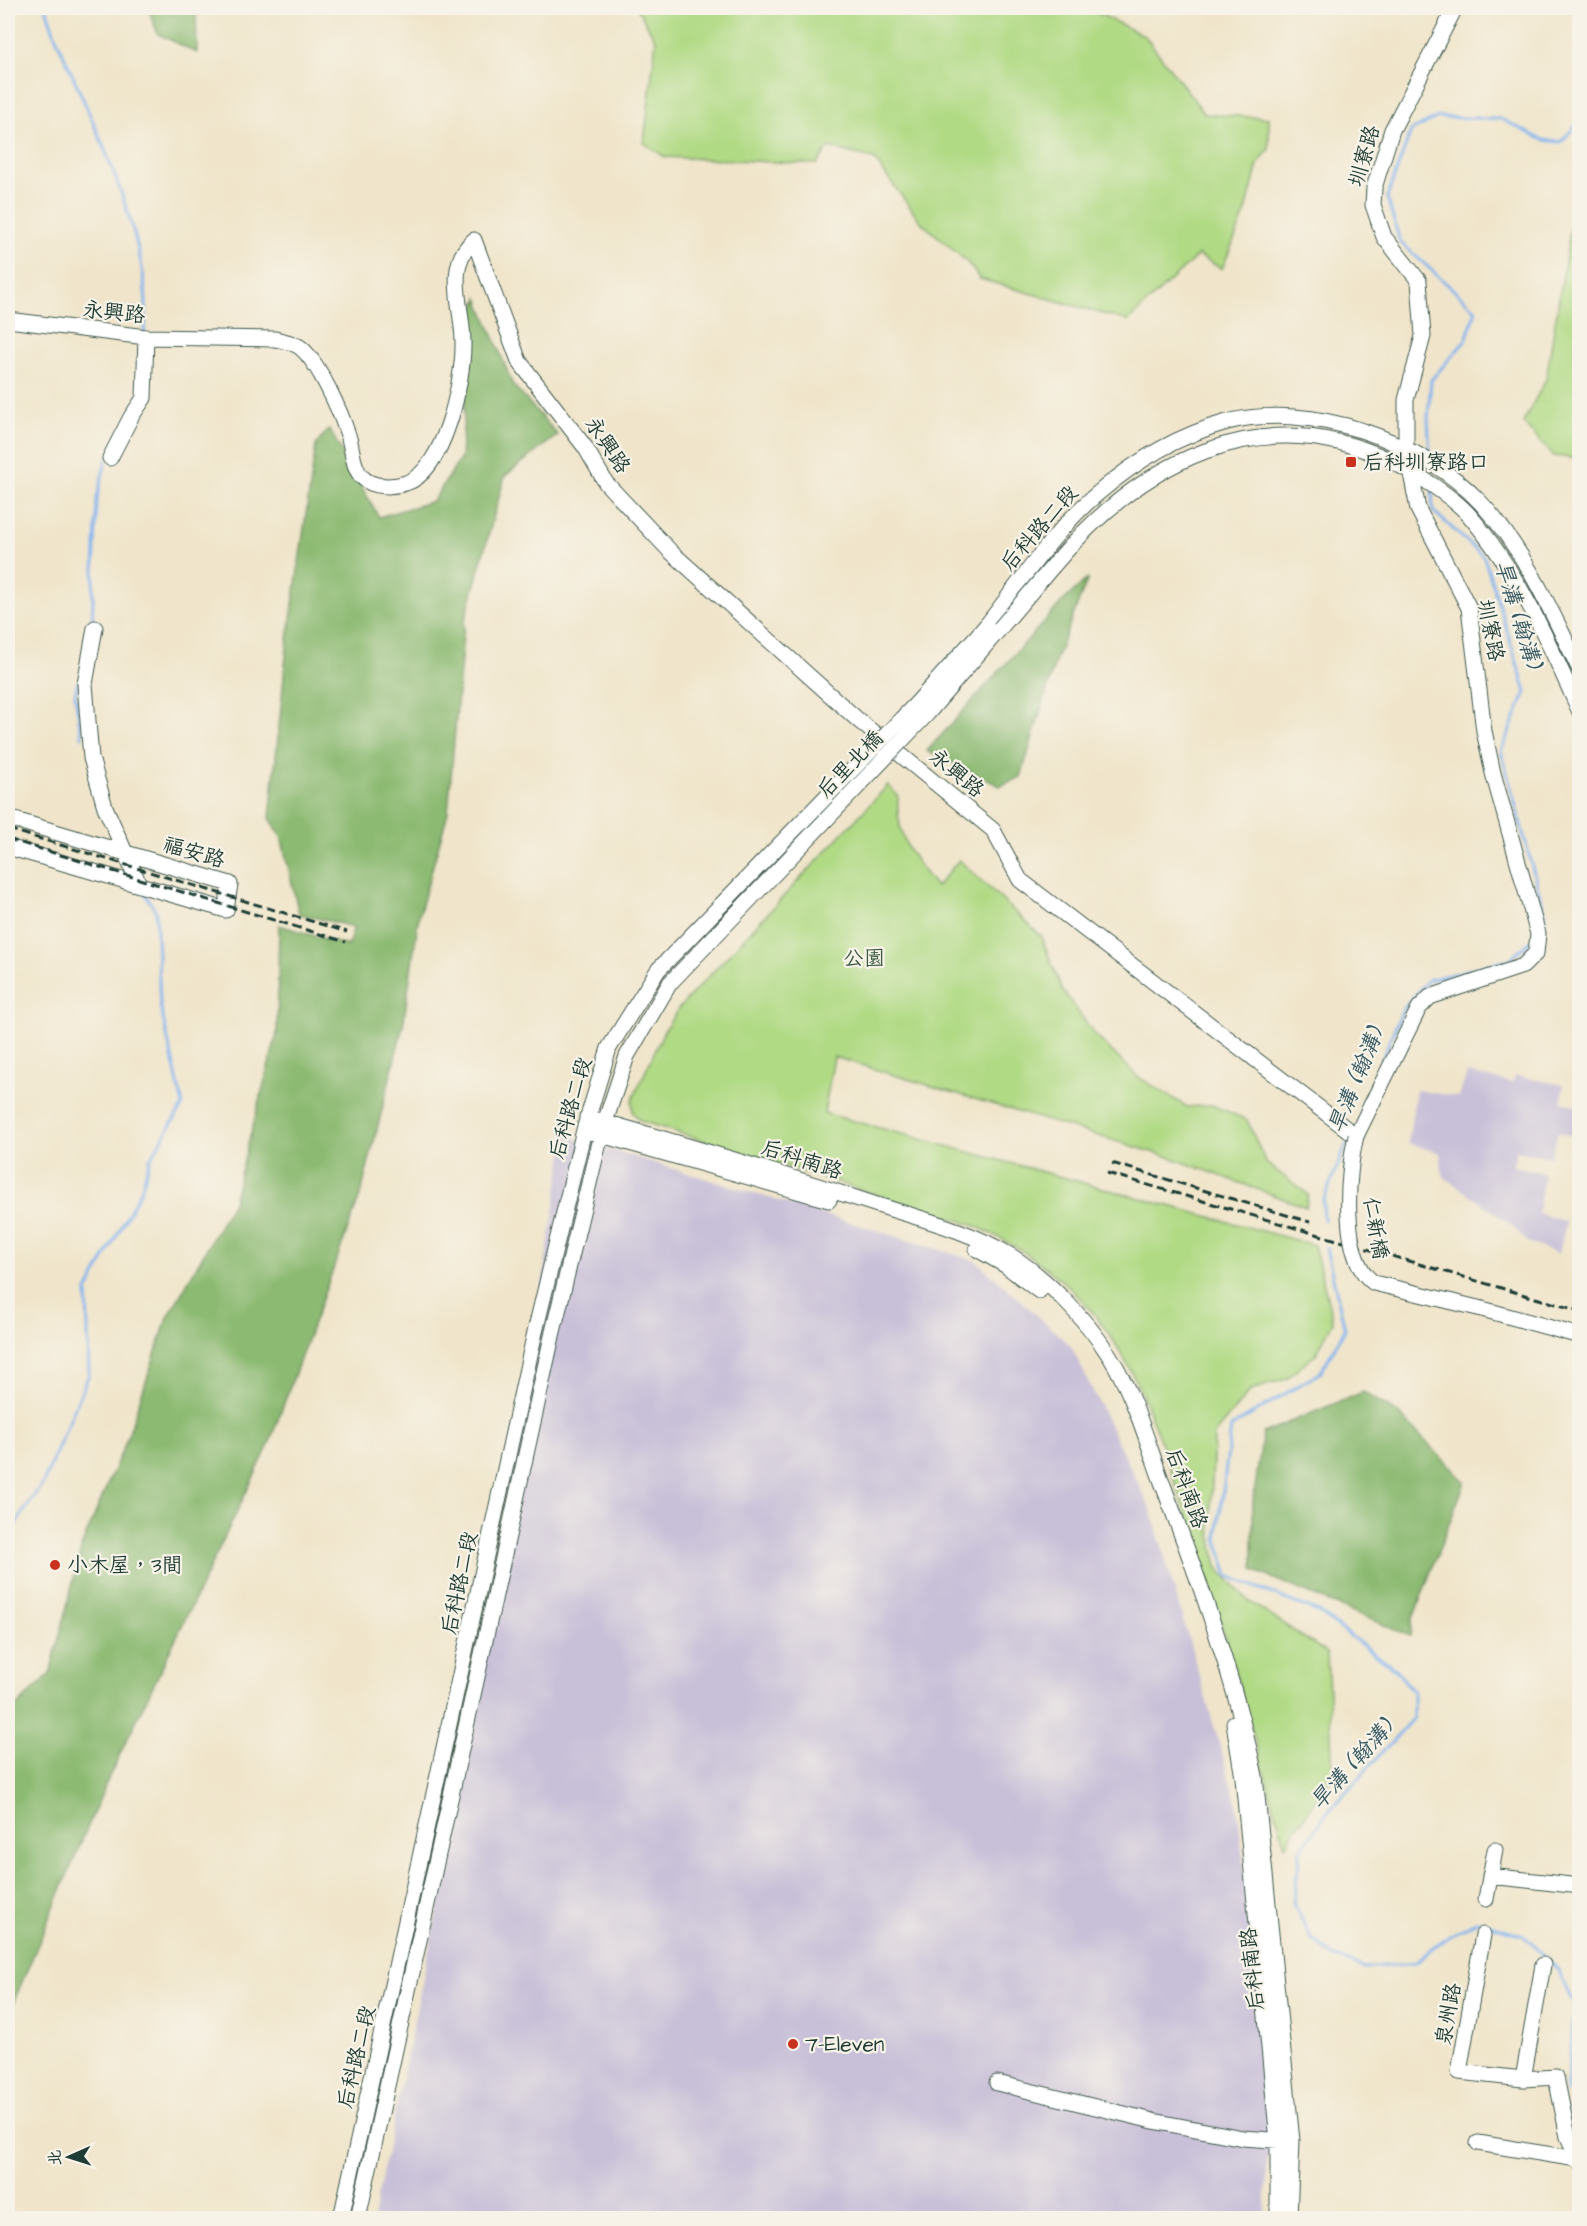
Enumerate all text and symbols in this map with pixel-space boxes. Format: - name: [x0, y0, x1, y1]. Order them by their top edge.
- street label: 圳寮路: [1342, 122, 1387, 190]
- street label: 永興路: [81, 295, 147, 330]
- street label: 永興路: [578, 411, 637, 480]
- place label: 后科圳寮路口: [1363, 448, 1489, 477]
- marker: 后科圳寮路口: [1344, 455, 1358, 469]
- street label: 后科路二段: [994, 479, 1085, 577]
- water label: 旱溝 (翰溝): [1487, 557, 1549, 674]
- street label: 圳寮路: [1470, 596, 1511, 664]
- street label: 后里北橋: [811, 724, 890, 805]
- street label: 永興路: [923, 742, 990, 804]
- street label: 福安路: [160, 830, 228, 875]
- park label: 公園: [843, 944, 885, 973]
- water label: 旱溝 (翰溝): [1321, 1021, 1392, 1138]
- street label: 后科路二段: [542, 1054, 599, 1163]
- street label: 后科南路: [757, 1133, 846, 1186]
- street label: 仁新橋: [1356, 1195, 1395, 1262]
- street label: 后科南路: [1159, 1444, 1215, 1533]
- street label: 后科路二段: [434, 1529, 485, 1637]
- place label: 小木屋，3間: [67, 1551, 183, 1580]
- marker: 小木屋，3間: [48, 1558, 62, 1572]
- water label: 旱溝 (翰溝): [1303, 1712, 1402, 1817]
- street label: 后科南路: [1234, 1926, 1271, 2012]
- street label: 泉州路: [1429, 1981, 1468, 2048]
- street label: 后科路二段: [331, 2003, 382, 2112]
- place label: 7-Eleven: [805, 2030, 884, 2059]
- marker: 7-Eleven: [786, 2037, 800, 2051]
- north arrow: [39, 2127, 99, 2187]
- text: 北: [44, 2149, 66, 2166]

